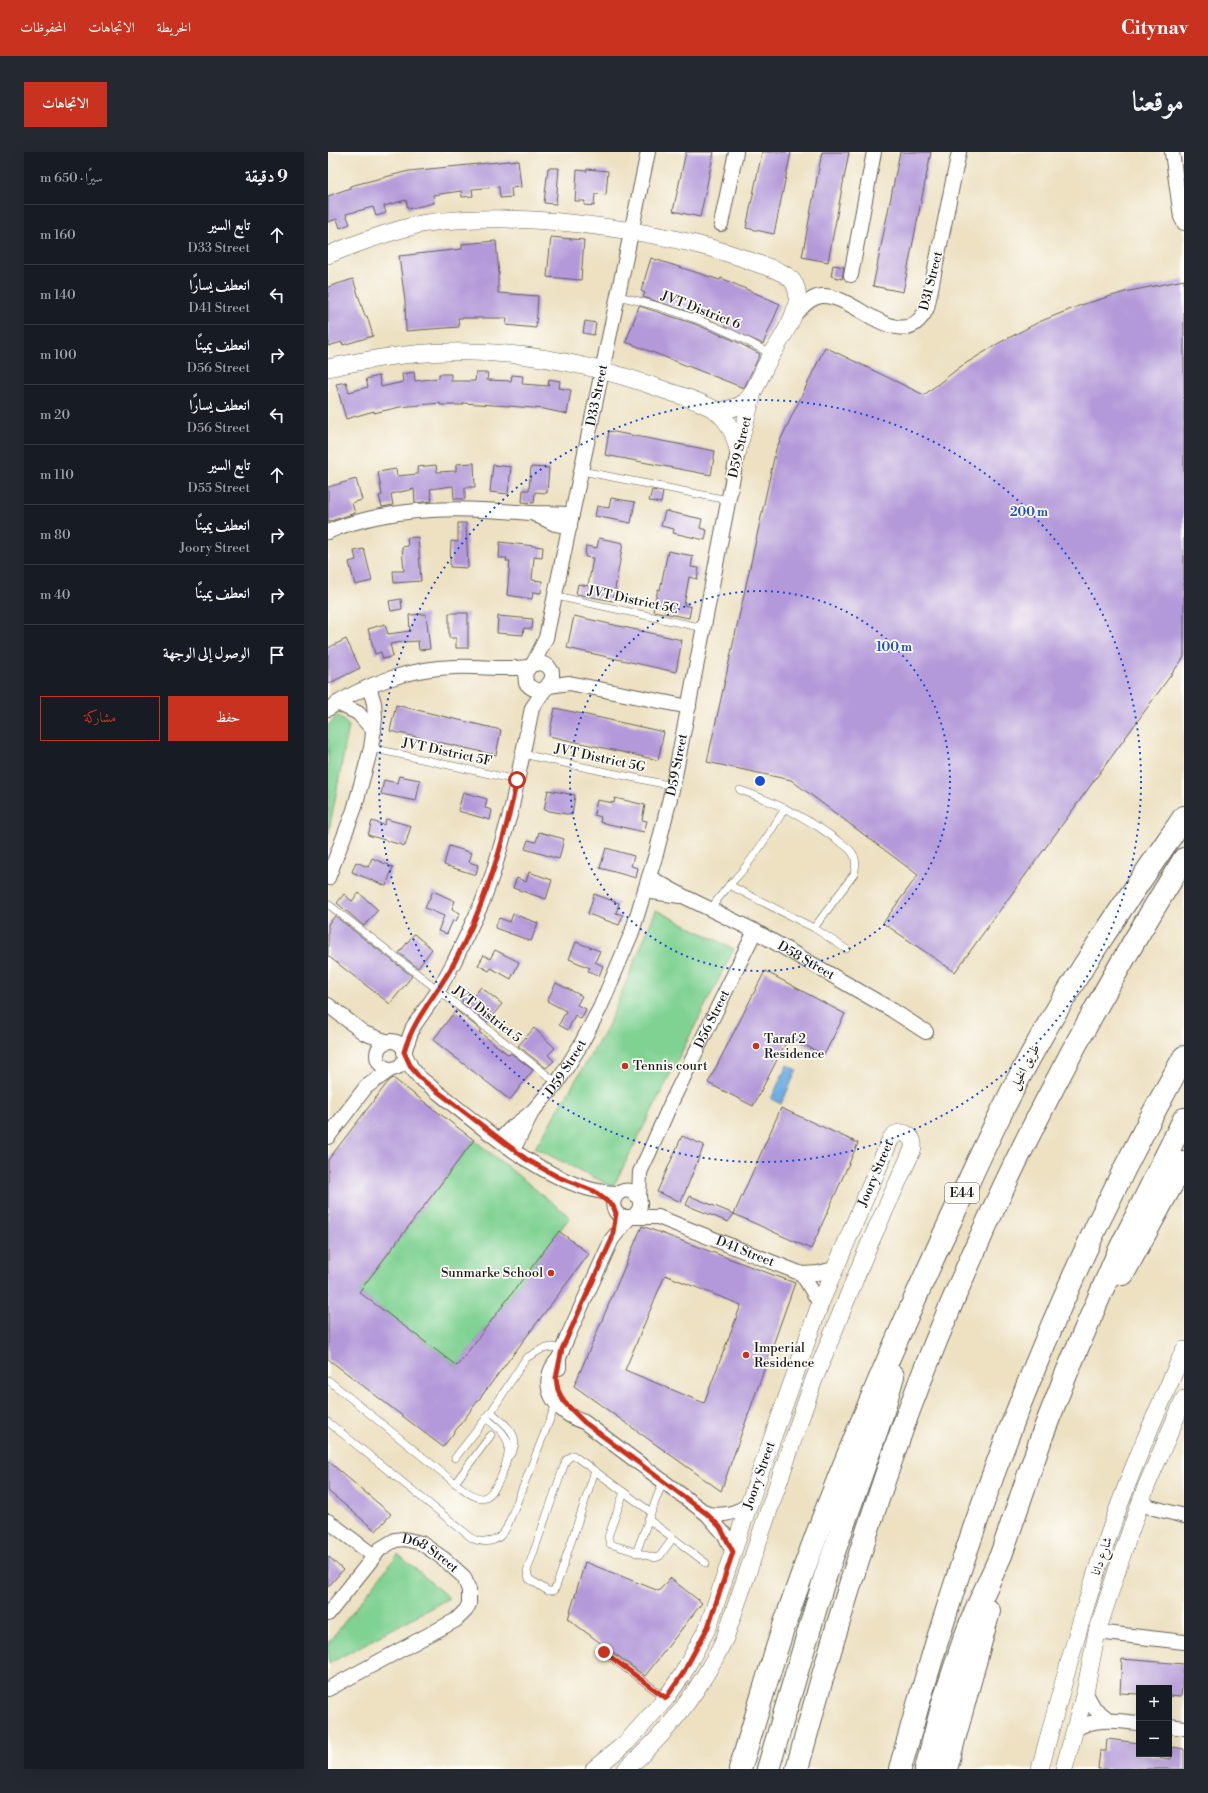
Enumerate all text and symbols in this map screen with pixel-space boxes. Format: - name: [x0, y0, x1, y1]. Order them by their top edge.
- text: Citynav: [1121, 16, 1188, 40]
- text: المحفوظات: [20, 19, 66, 37]
- text: الاتجاهات: [88, 19, 135, 37]
- text: الخريطة: [157, 19, 191, 37]
- button: الاتجاهات: [24, 82, 107, 127]
- text: موقعنا: [1132, 85, 1184, 120]
- text: 9 دقيقة: [245, 166, 288, 188]
- text: سيرًا · 650 m: [40, 170, 103, 186]
- text: تابع السير: [208, 216, 250, 235]
- icon: ahead: [266, 224, 288, 246]
- text: 160 m: [40, 227, 76, 243]
- text: D33 Street: [188, 240, 250, 256]
- street label: D31 Street: [916, 249, 946, 312]
- text: انعطف يسارًا: [189, 276, 250, 295]
- icon: left: [266, 284, 288, 306]
- text: 140 m: [40, 287, 76, 303]
- street label: JVT District 6: [658, 287, 743, 332]
- text: D41 Street: [189, 300, 250, 316]
- text: انعطف يمينًا: [195, 336, 250, 355]
- icon: right: [266, 344, 288, 366]
- text: 100 m: [40, 347, 77, 363]
- text: D56 Street: [187, 360, 250, 376]
- street label: D33 Street: [583, 363, 611, 428]
- text: انعطف يسارًا: [189, 396, 250, 415]
- icon: left: [266, 404, 288, 426]
- text: 20 m: [40, 407, 70, 423]
- street label: D59 Street: [725, 414, 755, 480]
- text: D56 Street: [187, 420, 250, 436]
- text: تابع السير: [208, 456, 250, 475]
- icon: ahead: [266, 464, 288, 486]
- text: 110 m: [40, 467, 74, 483]
- text: D55 Street: [188, 480, 250, 496]
- text: 200 m: [1010, 505, 1048, 520]
- text: انعطف يمينًا: [195, 516, 250, 535]
- icon: right: [266, 524, 288, 546]
- text: 80 m: [40, 527, 71, 543]
- text: Joory Street: [179, 540, 250, 556]
- street label: JVT District 5C: [585, 582, 680, 617]
- text: انعطف يمينًا: [195, 584, 250, 603]
- icon: right: [266, 584, 288, 606]
- text: 40 m: [40, 587, 70, 603]
- text: 100 m: [876, 640, 912, 655]
- text: الوصول إلى الوجهة: [163, 644, 250, 663]
- icon: arrive: [266, 644, 288, 666]
- button: مشاركة: [40, 696, 160, 741]
- button: حفظ: [168, 696, 288, 741]
- street label: D59 Street: [663, 732, 691, 798]
- street label: JVT District 5F: [400, 734, 494, 769]
- street label: JVT District 5G: [552, 740, 647, 776]
- route start: [508, 771, 526, 789]
- centre of rings: [753, 774, 767, 788]
- street label: D58 Street: [775, 938, 838, 983]
- street label: JVT District 5: [449, 982, 525, 1046]
- street label: D56 Street: [691, 987, 733, 1051]
- place label: Taraf 2 Residence: [764, 1031, 825, 1062]
- street label: D59 Street: [542, 1037, 590, 1099]
- marker: Taraf 2 Residence: [751, 1041, 761, 1051]
- street label: طريق الخيل: [1006, 1042, 1044, 1093]
- place label: Tennis court: [633, 1058, 708, 1074]
- marker: Tennis court: [620, 1061, 630, 1071]
- street label: Joory Street: [854, 1137, 897, 1210]
- road number: E44: [945, 1183, 979, 1203]
- street label: D41 Street: [714, 1233, 777, 1270]
- place label: Sunmarke School: [441, 1265, 543, 1281]
- marker: Sunmarke School: [546, 1268, 556, 1278]
- place label: Imperial Residence: [754, 1340, 815, 1371]
- marker: Imperial Residence: [741, 1350, 751, 1360]
- street label: Joory Street: [740, 1439, 779, 1512]
- street label: D68 Street: [400, 1531, 462, 1576]
- street label: شارع دانا: [1088, 1535, 1119, 1578]
- route end: [595, 1643, 613, 1661]
- map controls: [1136, 1685, 1172, 1757]
- button: +: [1136, 1685, 1172, 1721]
- button: −: [1136, 1721, 1172, 1757]

